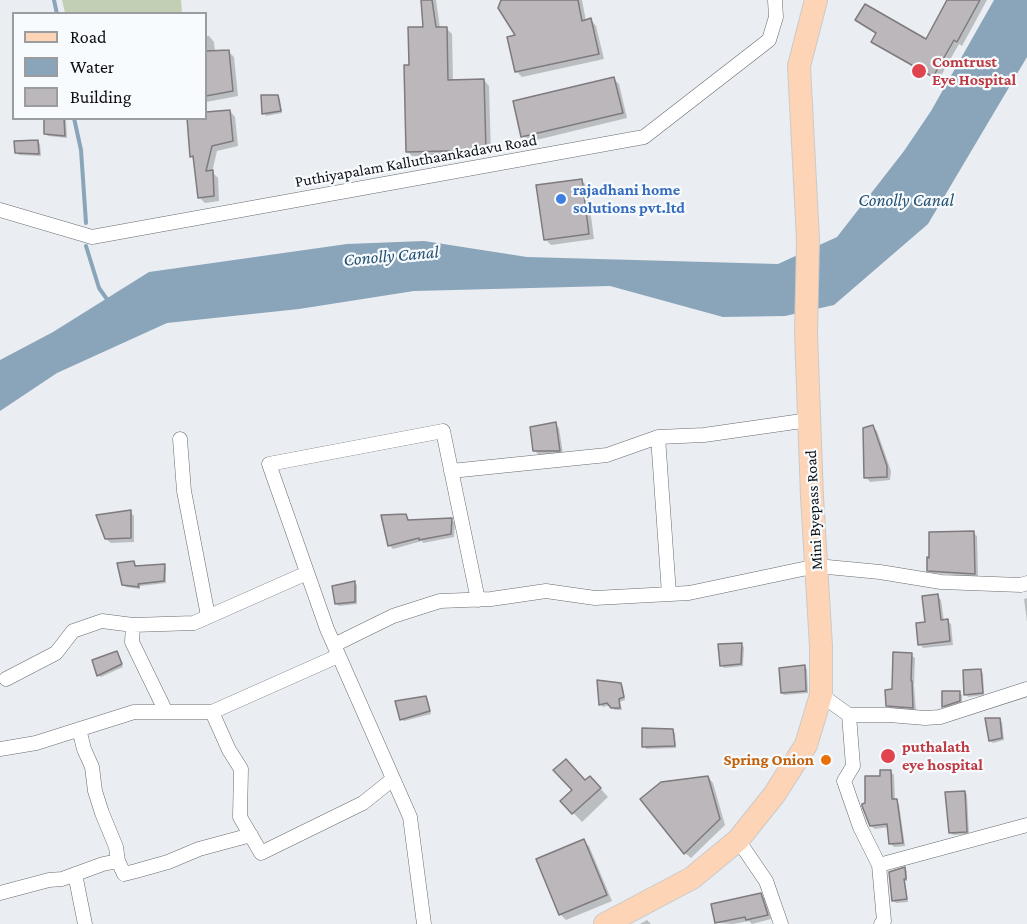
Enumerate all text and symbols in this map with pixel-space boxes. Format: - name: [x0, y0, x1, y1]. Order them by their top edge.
- legend: [12, 12, 207, 120]
- text: Road: [70, 27, 107, 47]
- place label: Comtrust Eye Hospital: [932, 52, 1016, 90]
- text: Water: [70, 57, 114, 77]
- marker: Comtrust Eye Hospital: [910, 62, 928, 80]
- text: Building: [70, 87, 131, 107]
- street label: Puthiyapalam Kalluthaankadavu Road: [294, 130, 538, 192]
- place label: rajadhani home solutions pvt.ltd: [573, 180, 685, 218]
- water label: Conolly Canal: [858, 189, 954, 211]
- marker: rajadhani home solutions pvt.ltd: [554, 192, 568, 206]
- water label: Conolly Canal: [342, 241, 440, 271]
- street label: Mini Byepass Road: [801, 450, 827, 570]
- place label: puthalath eye hospital: [902, 737, 983, 775]
- marker: puthalath eye hospital: [879, 747, 897, 765]
- place label: Spring Onion: [723, 750, 814, 770]
- marker: Spring Onion: [819, 753, 833, 767]

